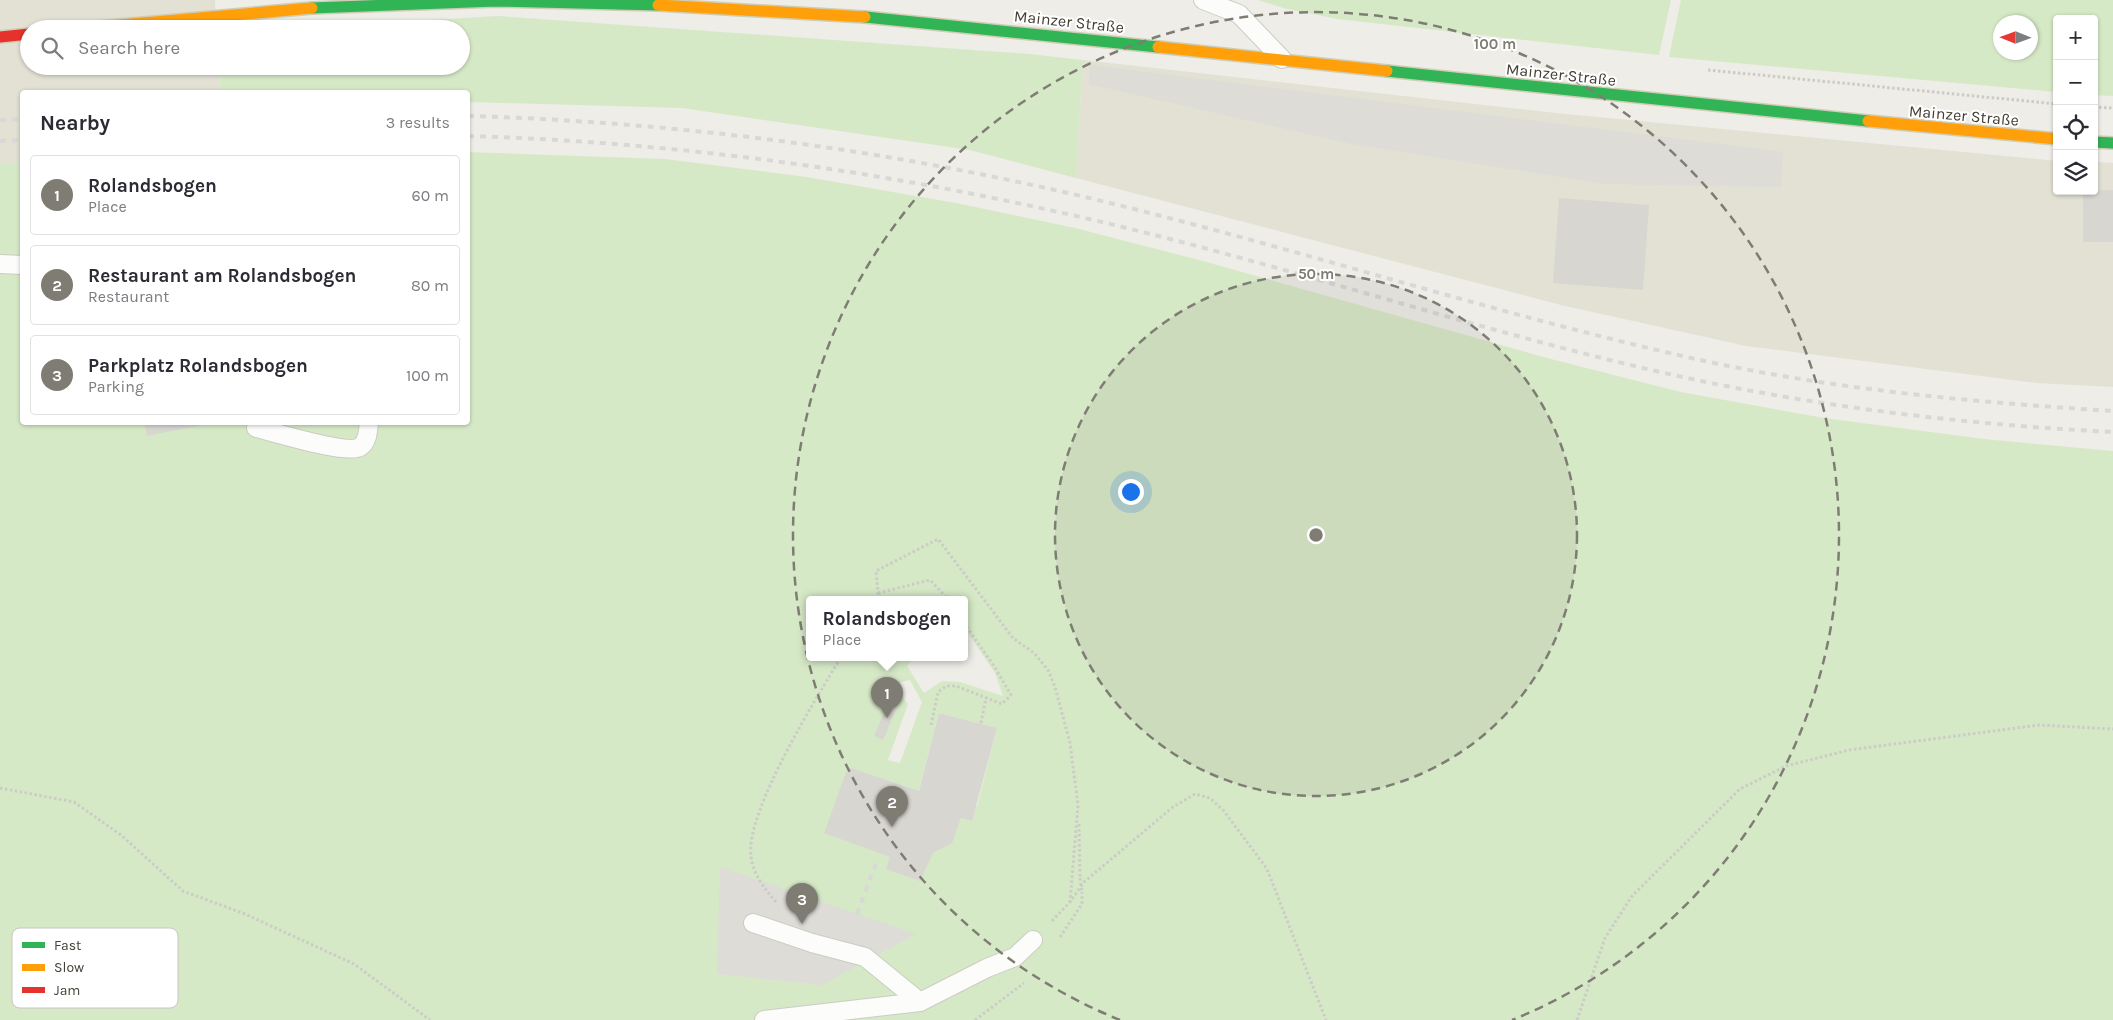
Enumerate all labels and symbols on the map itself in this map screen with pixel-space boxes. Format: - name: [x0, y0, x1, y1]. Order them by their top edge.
- street label: Mainzer Straße: [1013, 6, 1125, 37]
- north arrow: [1993, 15, 2038, 60]
- text: 100 m: [1474, 35, 1516, 53]
- street label: Mainzer Straße: [1505, 59, 1617, 90]
- street label: Mainzer Straße: [1908, 101, 2020, 130]
- text: 50 m: [1298, 265, 1334, 283]
- your location: [1118, 479, 1144, 505]
- centre of rings: [1307, 526, 1325, 544]
- pin: 1: [871, 677, 903, 718]
- pin: 2: [876, 786, 908, 827]
- pin: 3: [786, 883, 818, 924]
- legend: [12, 928, 178, 1008]
- text: Fast: [54, 937, 81, 954]
- text: Slow: [54, 959, 84, 976]
- text: Jam: [54, 982, 80, 999]

